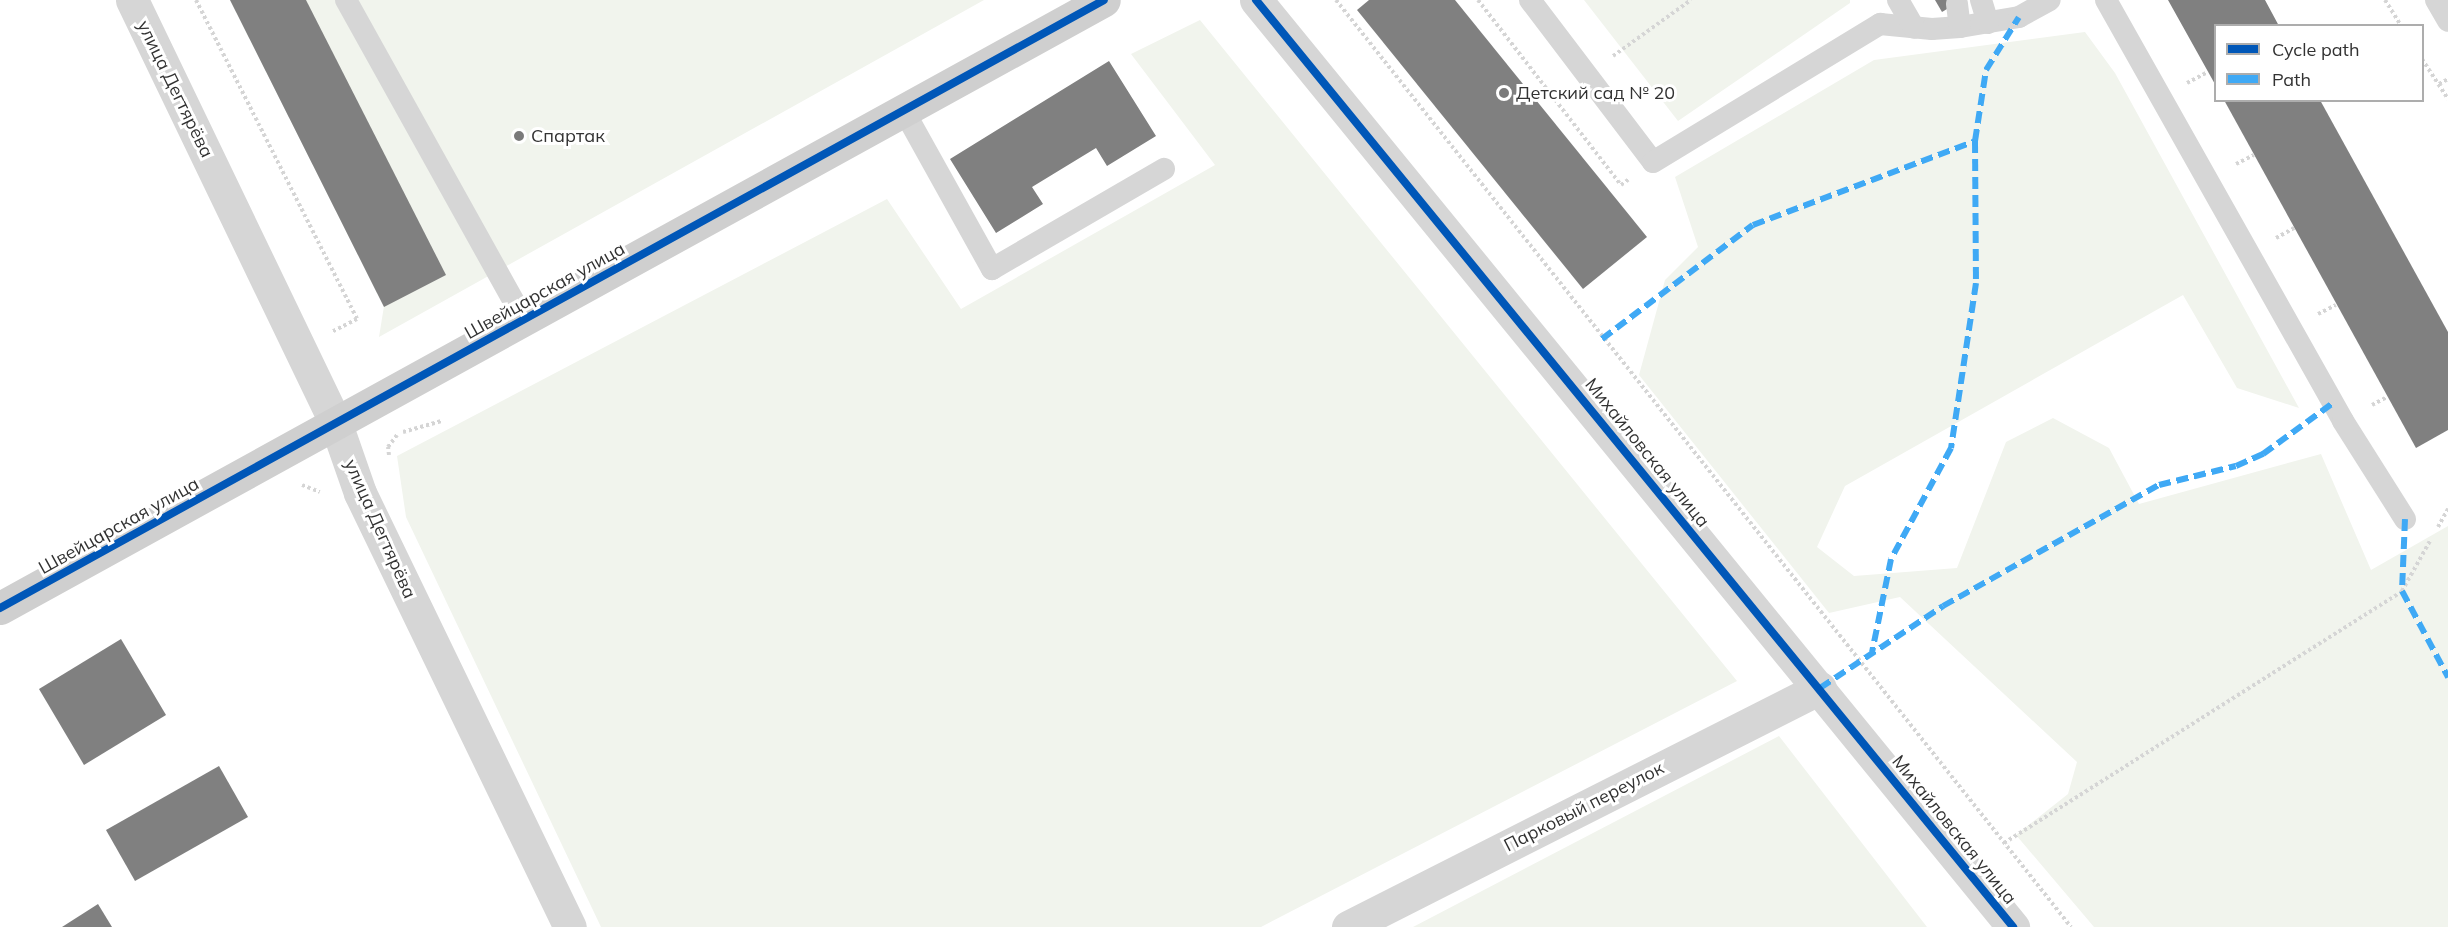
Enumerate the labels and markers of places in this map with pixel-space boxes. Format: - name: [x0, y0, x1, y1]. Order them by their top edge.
- place label: Детский сад № 20: [1516, 82, 1675, 104]
- marker: Детский сад № 20: [1497, 86, 1511, 100]
- place label: Спартак: [531, 125, 605, 147]
- marker: Спартак: [512, 129, 526, 143]

